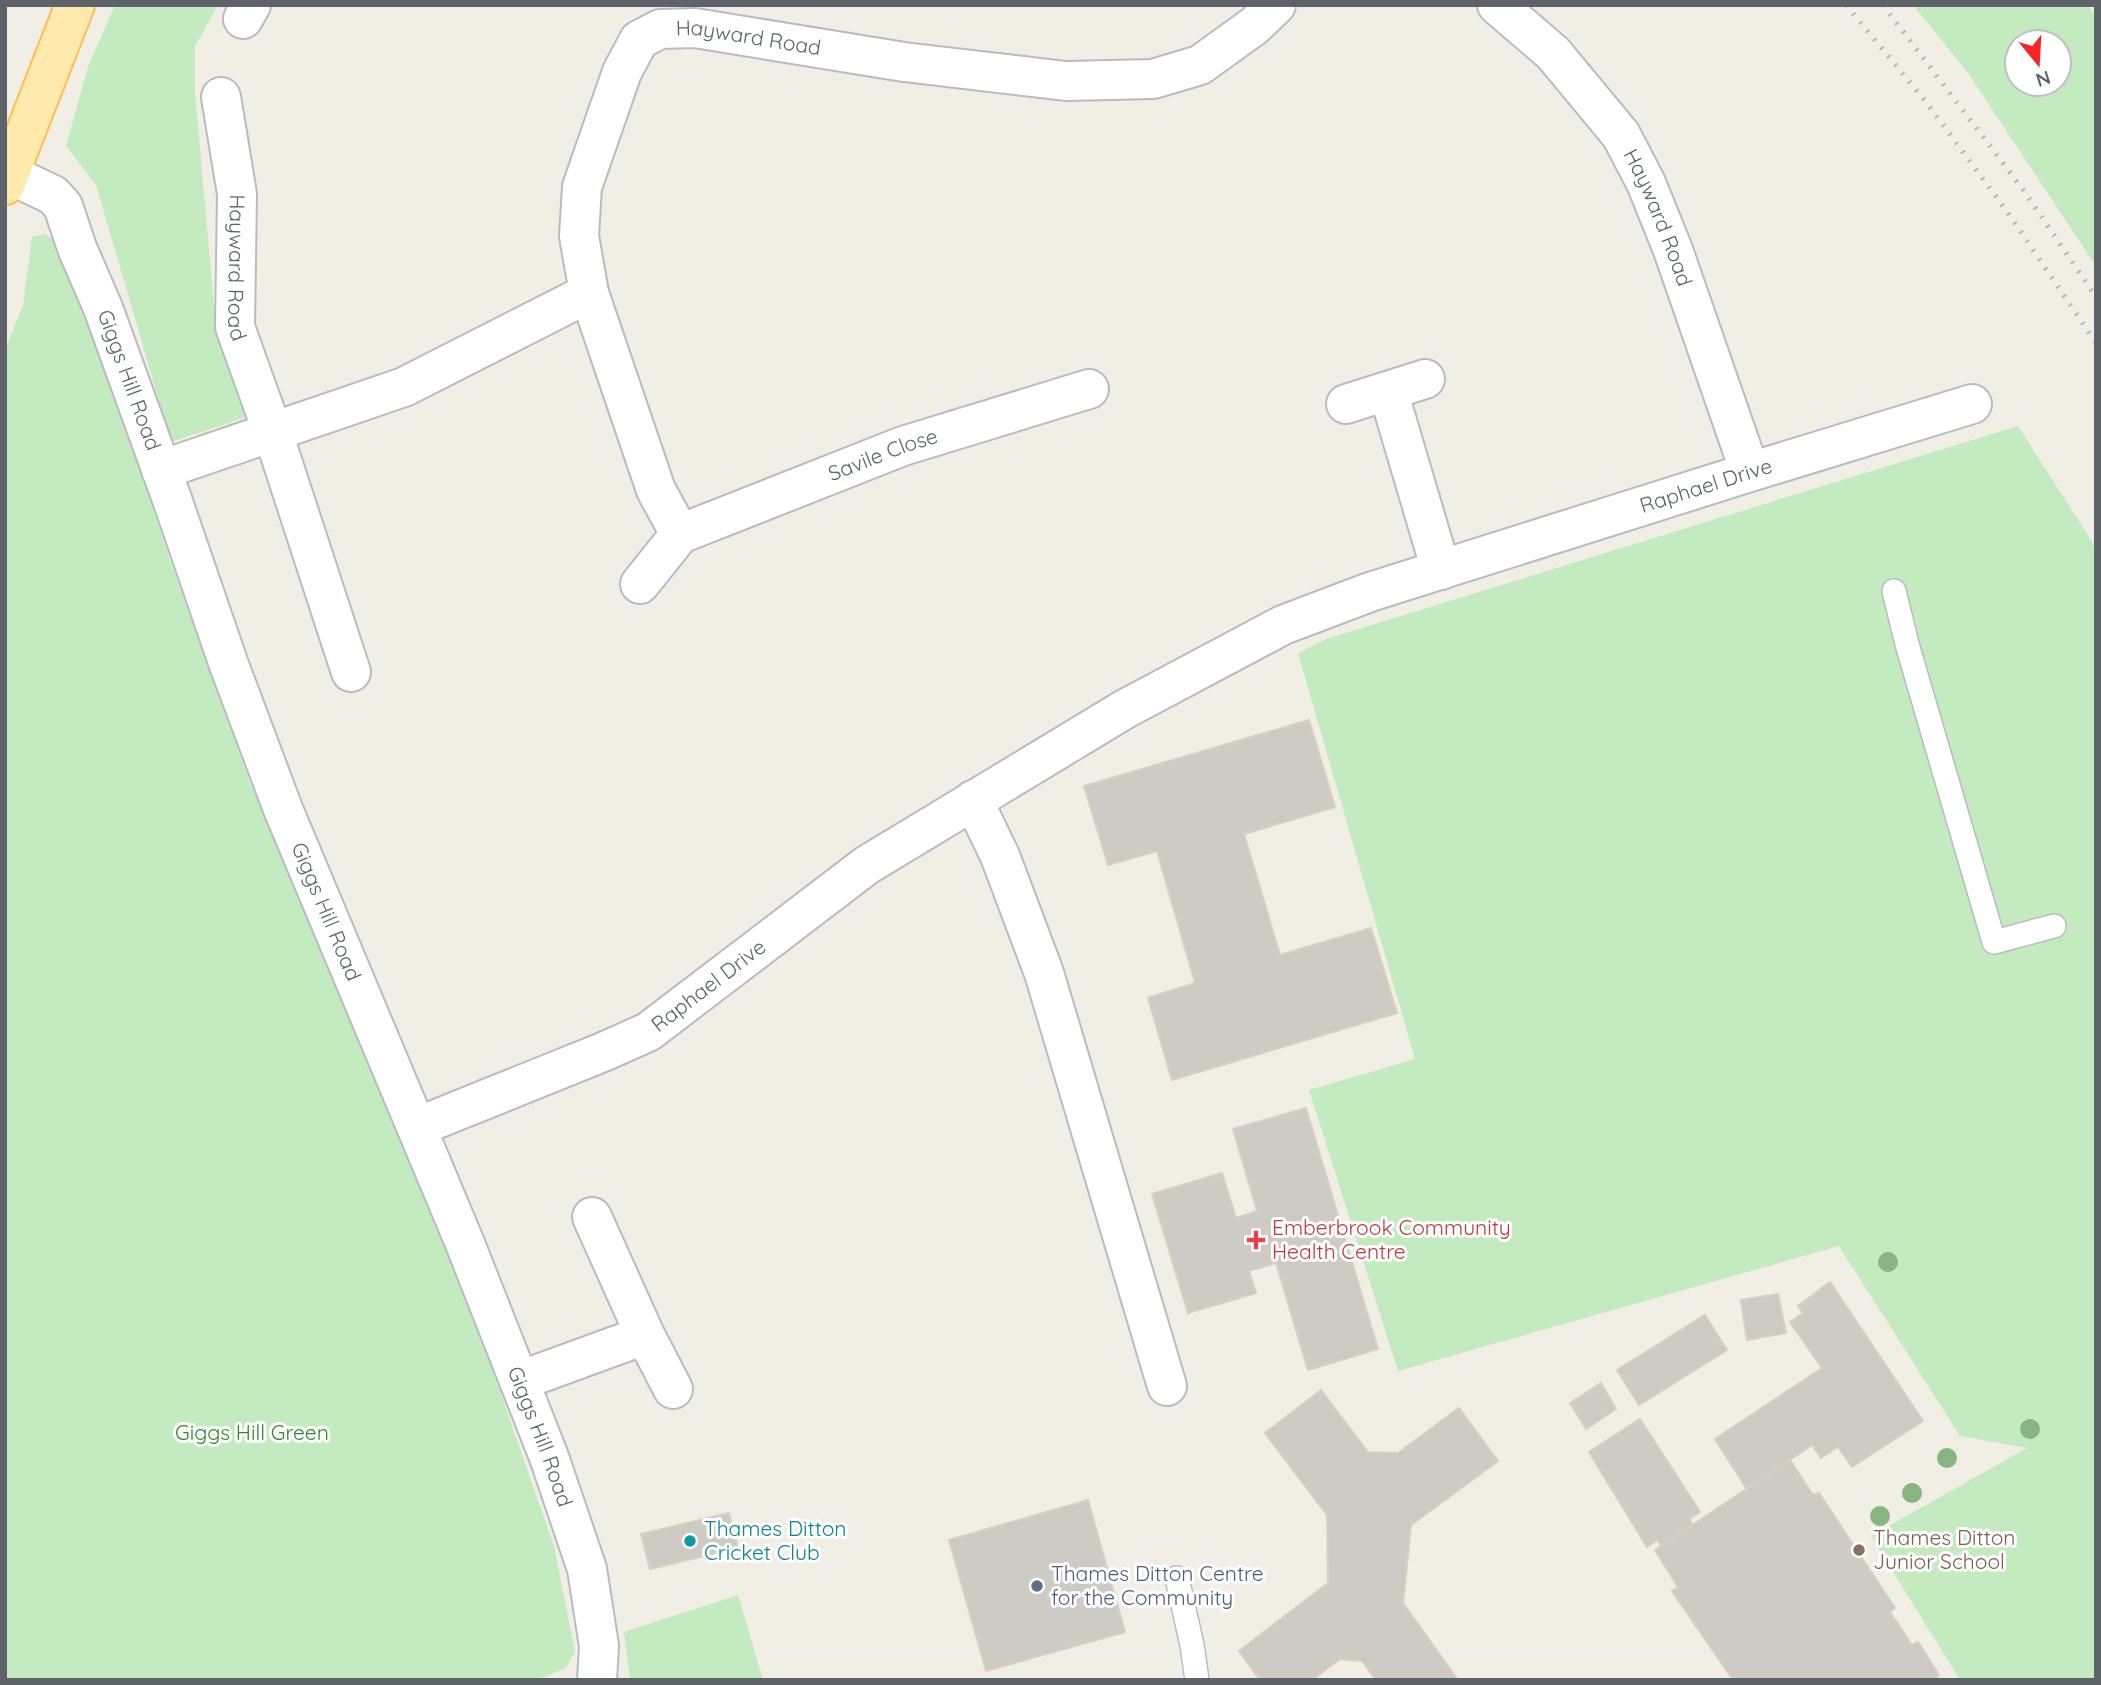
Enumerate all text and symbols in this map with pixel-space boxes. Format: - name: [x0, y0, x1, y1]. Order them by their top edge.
- street label: Hayward Road: [675, 14, 823, 60]
- north arrow: [2003, 28, 2073, 98]
- text: N: [2033, 66, 2054, 93]
- street label: Hayward Road: [1618, 144, 1699, 290]
- street label: Hayward Road: [223, 194, 253, 344]
- street label: Giggs Hill Road: [93, 306, 167, 454]
- street label: Savile Close: [824, 422, 941, 486]
- street label: Raphael Drive: [1636, 452, 1775, 518]
- street label: Giggs Hill Road: [286, 838, 368, 985]
- street label: Raphael Drive: [646, 933, 770, 1037]
- place label: Emberbrook Community Health Centre: [1272, 1214, 1511, 1264]
- marker: Emberbrook Community Health Centre: [1246, 1230, 1266, 1250]
- street label: Giggs Hill Road: [503, 1362, 579, 1510]
- park label: Giggs Hill Green: [175, 1419, 329, 1445]
- place label: Thames Ditton Cricket Club: [704, 1515, 847, 1565]
- place label: Thames Ditton Junior School: [1873, 1524, 2016, 1574]
- marker: Thames Ditton Cricket Club: [682, 1533, 698, 1549]
- marker: Thames Ditton Junior School: [1851, 1542, 1867, 1558]
- place label: Thames Ditton Centre for the Community: [1051, 1560, 1264, 1610]
- marker: Thames Ditton Centre for the Community: [1029, 1578, 1045, 1594]

